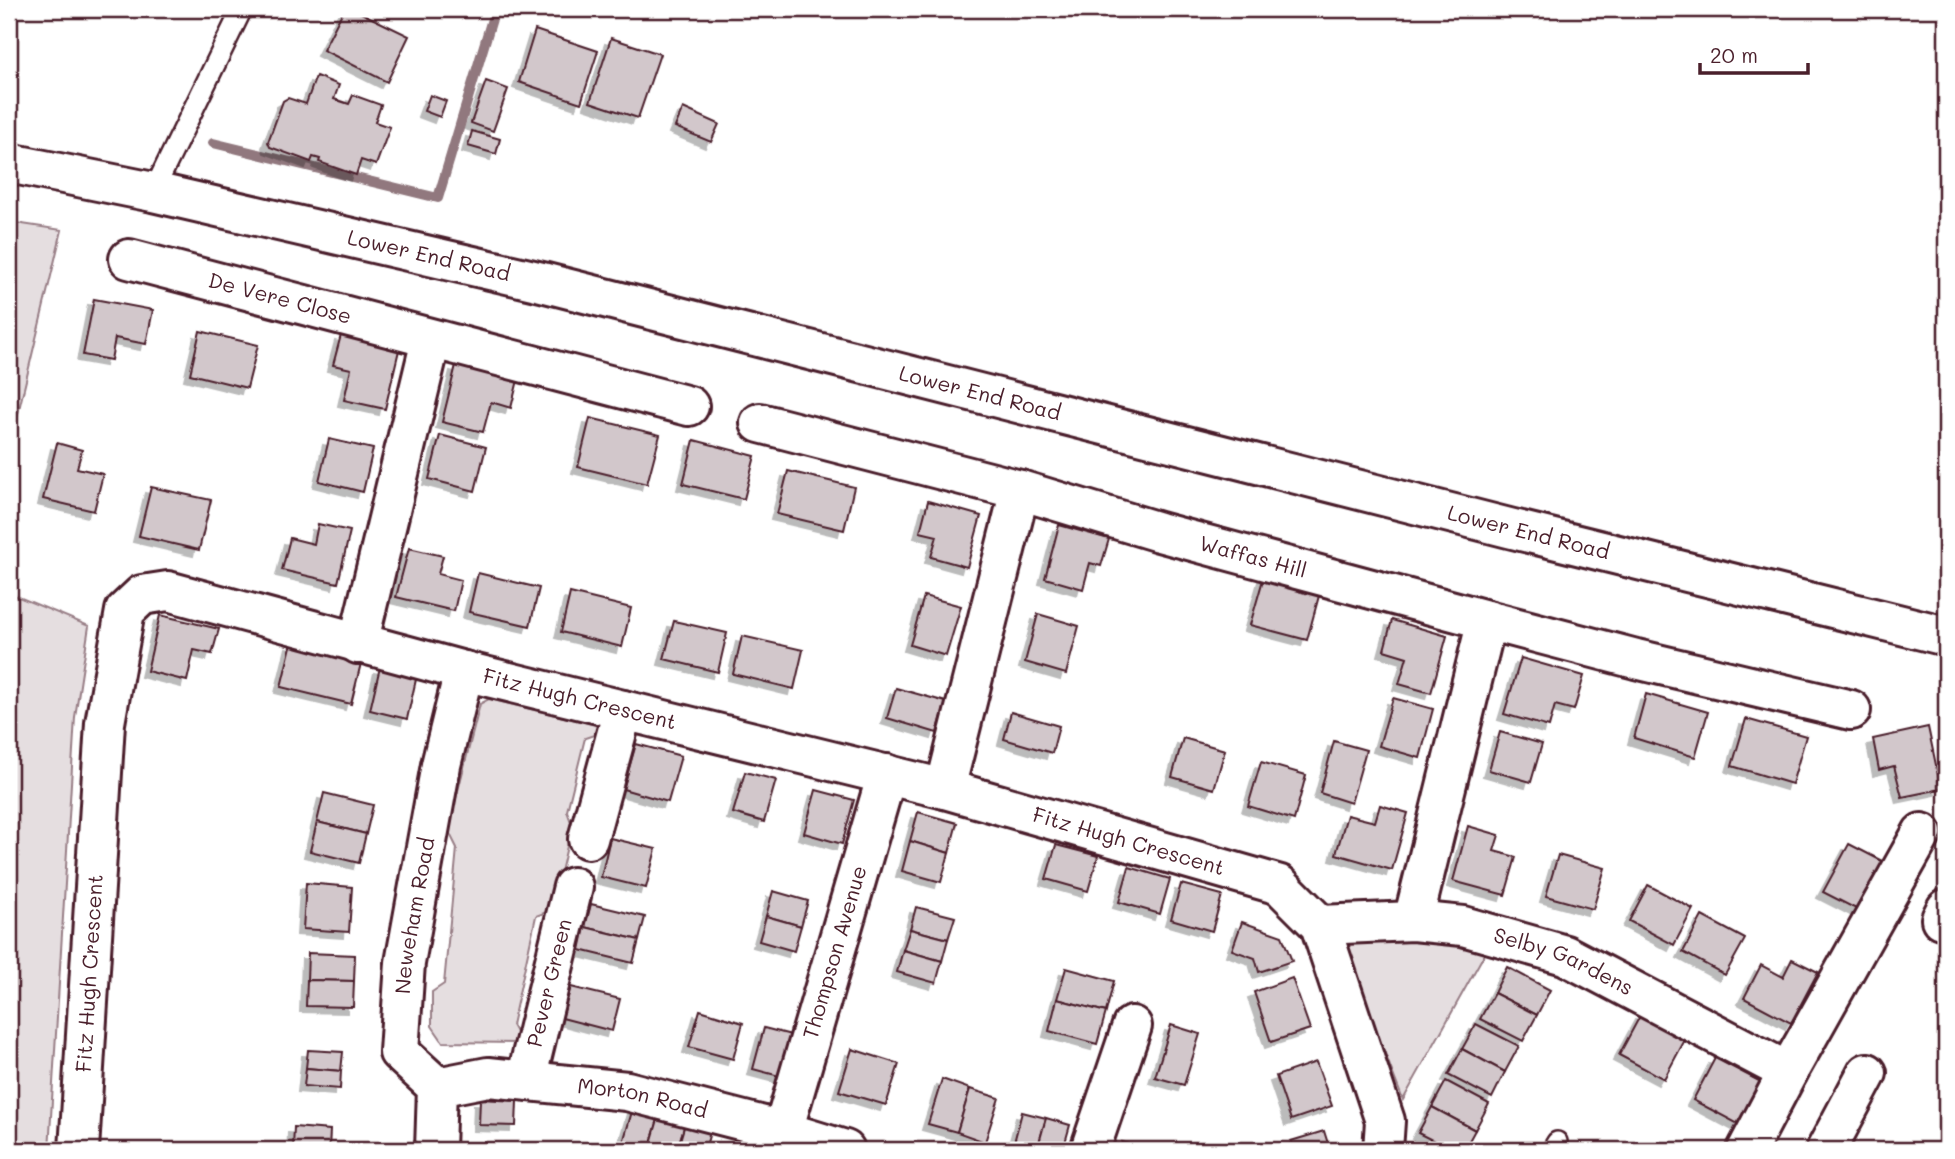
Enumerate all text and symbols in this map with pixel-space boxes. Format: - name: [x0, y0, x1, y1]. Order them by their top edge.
- scale bar: [1700, 32, 1808, 76]
- text: 20 m: [1710, 41, 1758, 68]
- street label: Lower End Road: [345, 222, 513, 286]
- street label: De Vere Close: [206, 265, 355, 329]
- street label: Lower End Road: [896, 358, 1064, 426]
- street label: Lower End Road: [1445, 498, 1613, 564]
- street label: Waffas Hill: [1197, 528, 1310, 583]
- street label: Fitz Hugh Crescent: [481, 661, 680, 735]
- street label: Fitz Hugh Crescent: [1030, 800, 1228, 880]
- street label: Neweham Road: [388, 835, 440, 995]
- street label: Thompson Avenue: [796, 862, 872, 1042]
- street label: Fitz Hugh Crescent: [69, 874, 108, 1073]
- street label: Pever Green: [520, 916, 577, 1049]
- street label: Selby Gardens: [1491, 920, 1638, 1000]
- street label: Morton Road: [576, 1071, 711, 1123]

